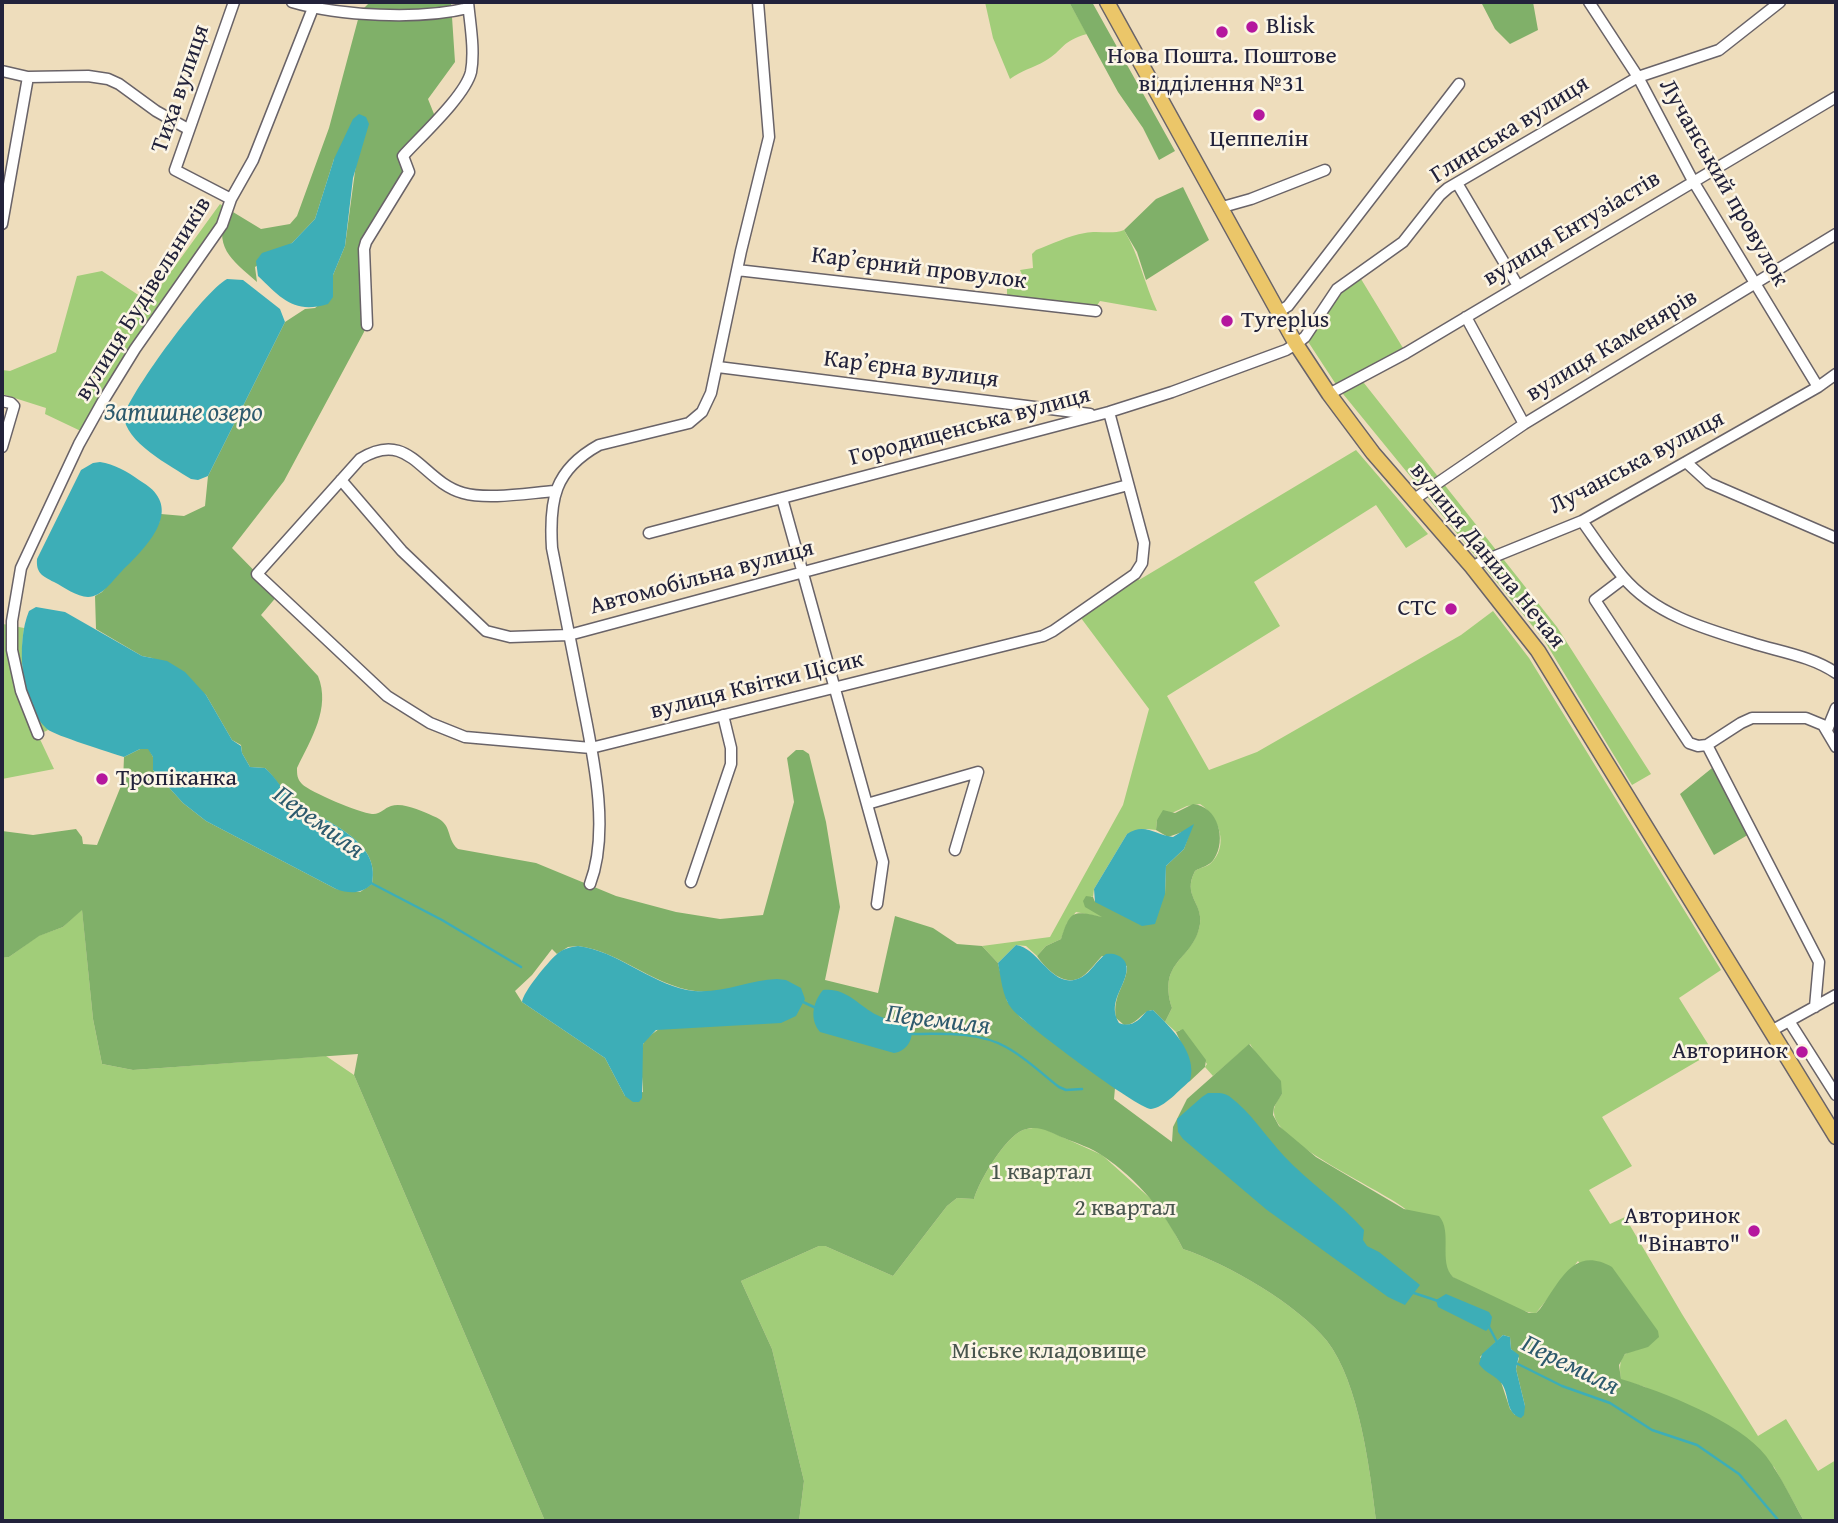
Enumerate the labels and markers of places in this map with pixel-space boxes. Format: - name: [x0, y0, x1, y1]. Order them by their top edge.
- place label: Blisk: [1266, 13, 1315, 41]
- marker: Blisk: [1244, 19, 1260, 35]
- marker: Нова Пошта. Поштове відділення №31: [1214, 24, 1230, 40]
- place label: Нова Пошта. Поштове відділення №31: [1107, 43, 1337, 99]
- marker: Цеппелін: [1251, 107, 1267, 123]
- place label: Цеппелін: [1210, 126, 1308, 154]
- place label: Tyreplus: [1241, 307, 1329, 335]
- marker: Tyreplus: [1219, 313, 1235, 329]
- place label: СТС: [1397, 595, 1437, 623]
- marker: СТС: [1443, 601, 1459, 617]
- place label: Тропіканка: [116, 765, 237, 793]
- marker: Тропіканка: [94, 771, 110, 787]
- place label: Авторинок: [1672, 1038, 1788, 1066]
- marker: Авторинок: [1794, 1044, 1810, 1060]
- place label: Авторинок "Вінавто": [1624, 1203, 1740, 1259]
- marker: Авторинок "Вінавто": [1746, 1223, 1762, 1239]

